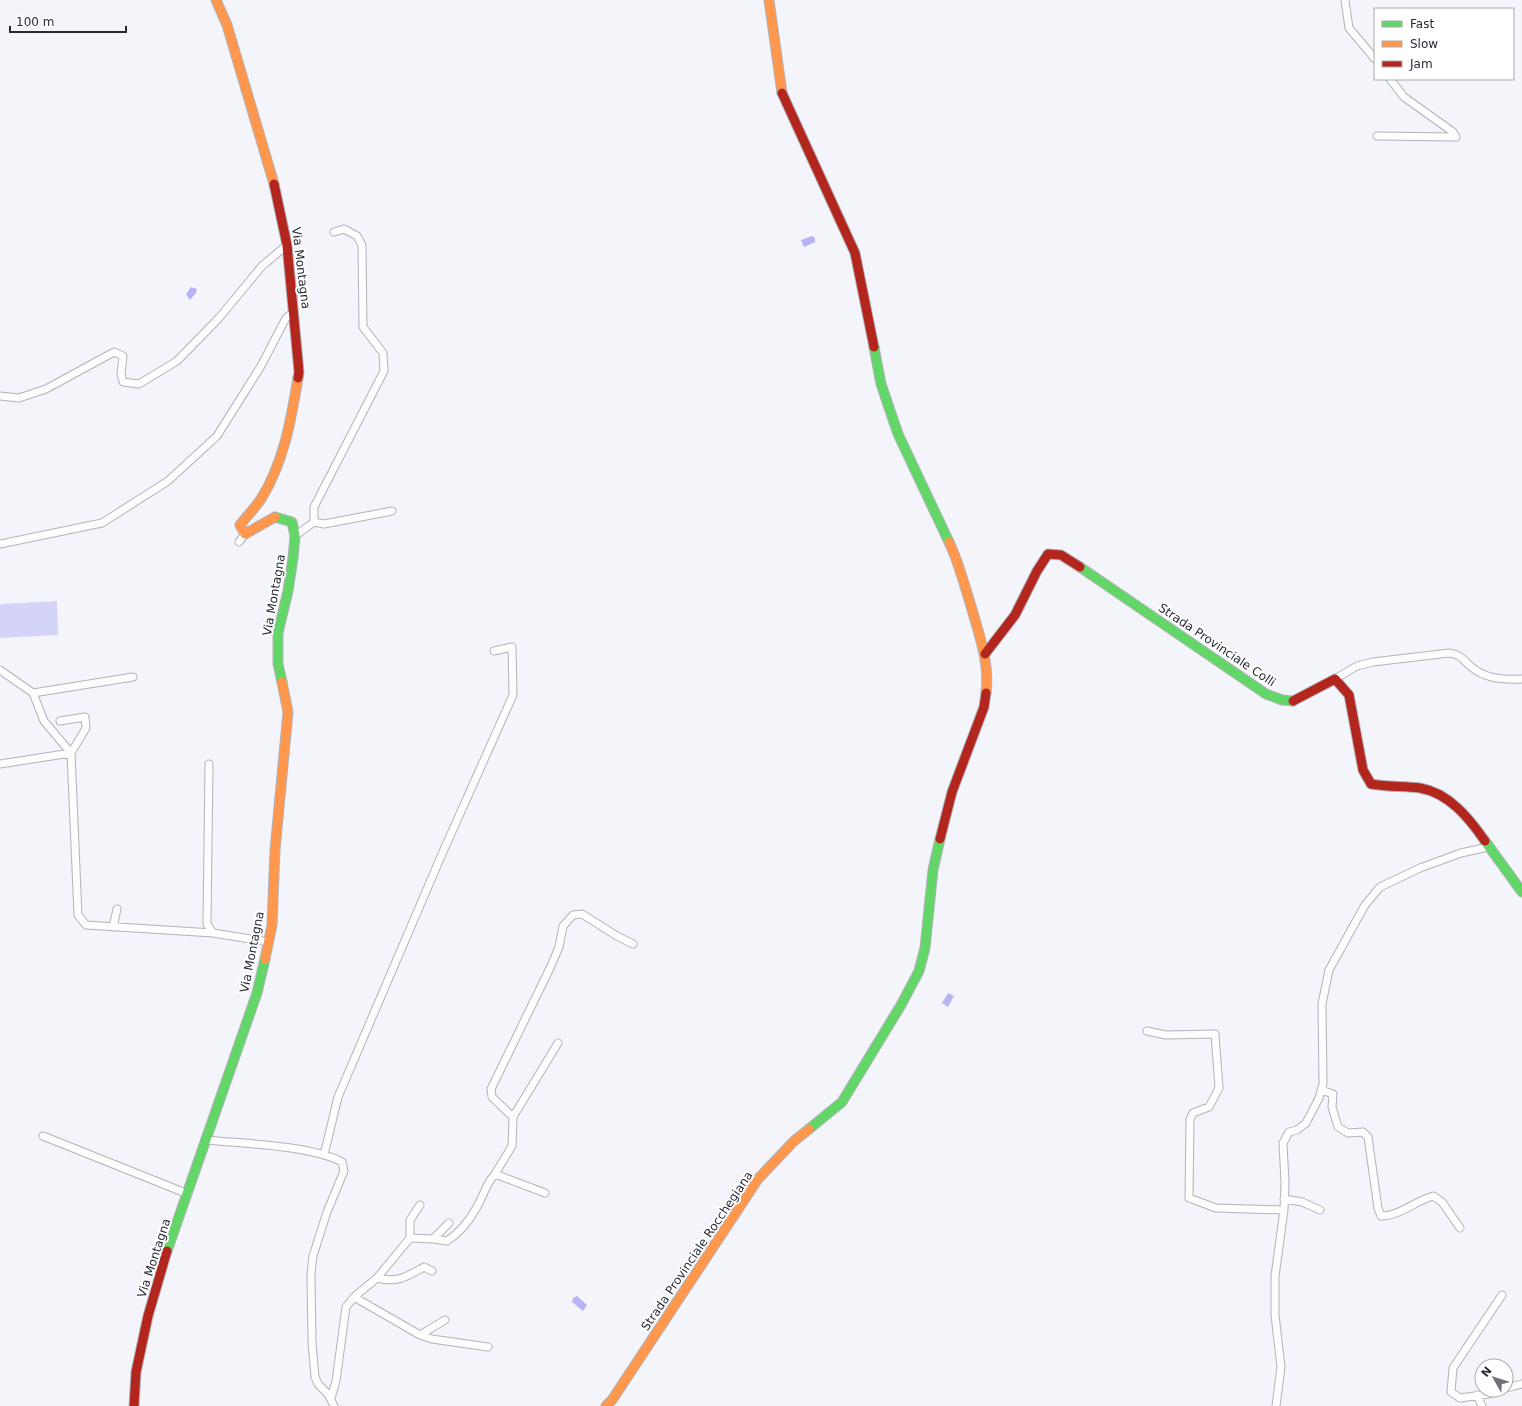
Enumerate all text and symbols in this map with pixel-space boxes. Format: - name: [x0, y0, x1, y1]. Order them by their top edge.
- scale bar: [10, 8, 126, 34]
- legend: [1374, 8, 1514, 80]
- text: 100 m: [16, 15, 54, 29]
- text: Fast: [1410, 17, 1434, 31]
- text: Slow: [1410, 37, 1438, 51]
- text: Jam: [1409, 57, 1433, 71]
- street label: Via Montagna: [289, 226, 313, 310]
- street label: Via Montagna: [260, 553, 288, 637]
- street label: Strada Provinciale Colli: [1156, 601, 1278, 689]
- street label: Via Montagna: [237, 910, 267, 994]
- street label: Strada Provinciale Rocchegiana: [638, 1169, 756, 1333]
- street label: Via Montagna: [135, 1217, 173, 1299]
- north arrow: [1474, 1358, 1514, 1398]
- text: N: [1479, 1364, 1495, 1380]

